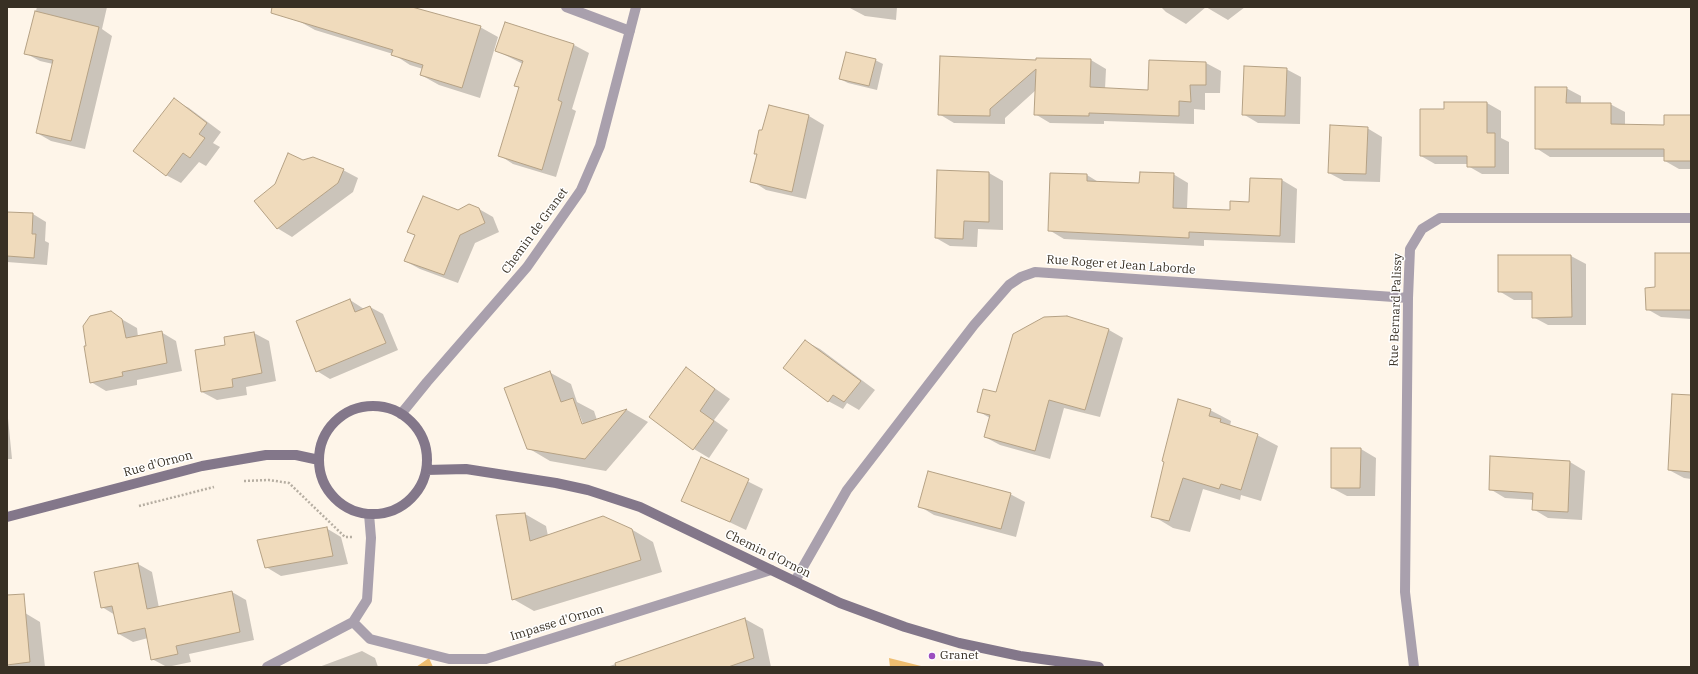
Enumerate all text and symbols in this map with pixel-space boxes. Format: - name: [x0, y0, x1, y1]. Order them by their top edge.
- street label: Chemin de Granet: [499, 185, 571, 277]
- street label: Rue Roger et Jean Laborde: [1046, 253, 1196, 277]
- street label: Rue Bernard Palissy: [1387, 253, 1405, 367]
- street label: Rue d'Ornon: [122, 448, 194, 480]
- street label: Chemin d'Ornon: [723, 527, 813, 581]
- street label: Impasse d'Ornon: [509, 602, 605, 644]
- place label: Granet: [940, 649, 979, 663]
- marker: Granet: [927, 651, 937, 661]

